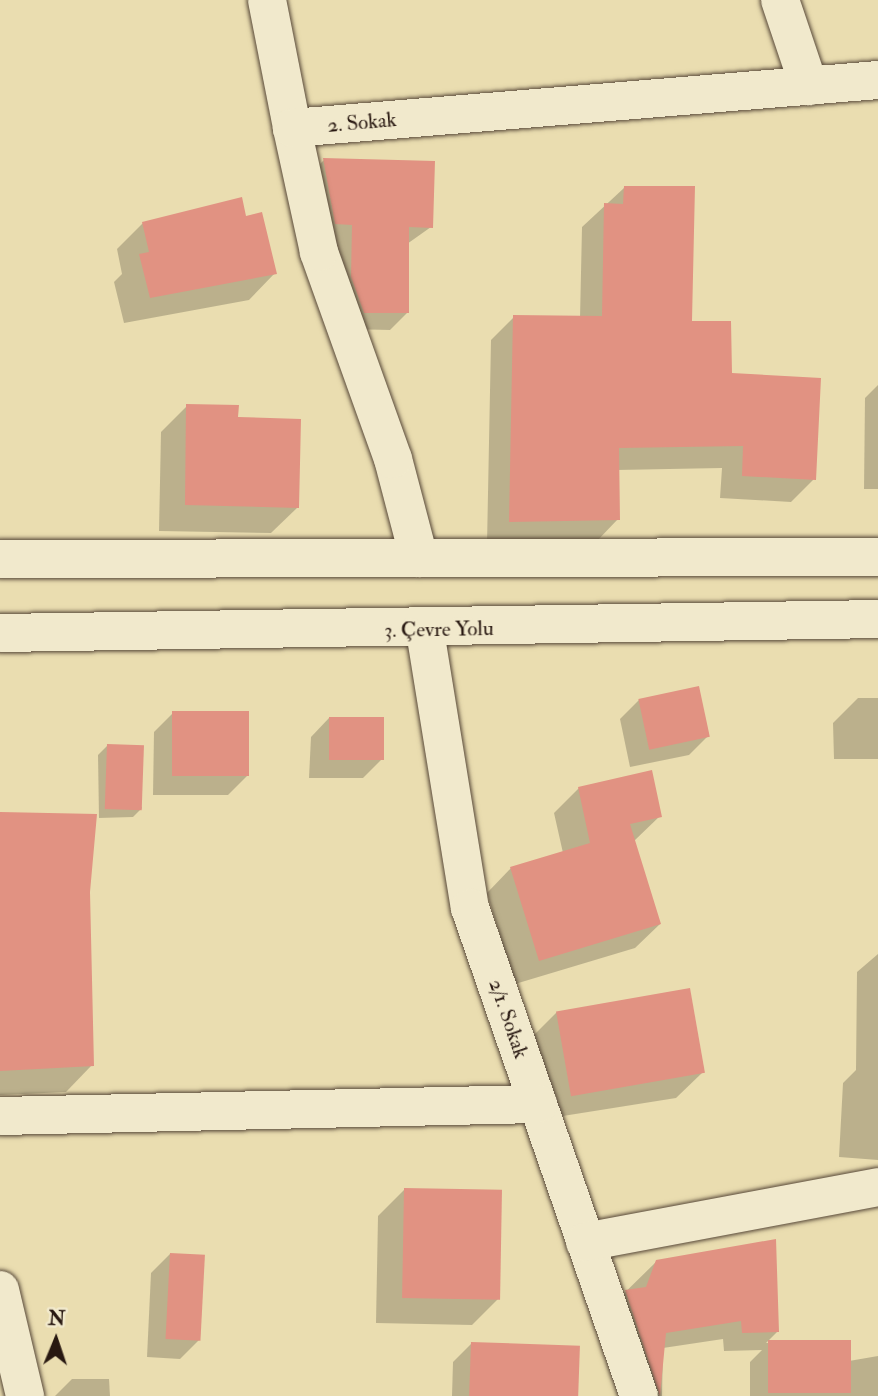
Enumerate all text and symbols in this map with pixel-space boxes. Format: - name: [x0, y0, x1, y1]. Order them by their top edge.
- street label: 2. Sokak: [326, 107, 398, 139]
- street label: 3. Çevre Yolu: [384, 616, 494, 644]
- street label: 2/1. Sokak: [483, 976, 533, 1062]
- north arrow: [21, 1305, 91, 1375]
- text: N: [48, 1307, 66, 1331]

